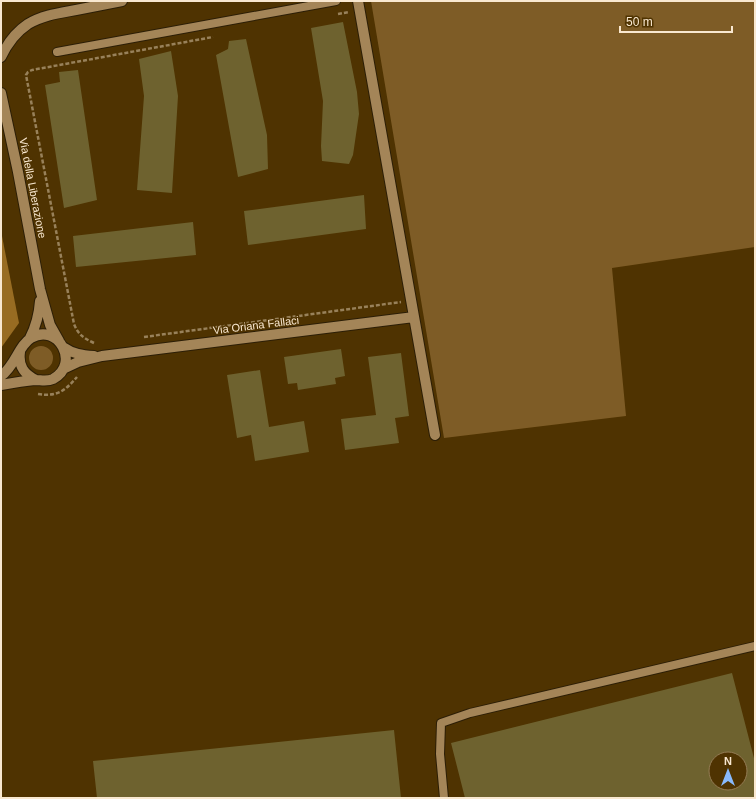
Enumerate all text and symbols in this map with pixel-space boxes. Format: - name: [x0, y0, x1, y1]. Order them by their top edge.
- scale bar: [620, 8, 732, 34]
- text: 50 m: [626, 15, 653, 29]
- street label: Via della Liberazione: [17, 137, 49, 239]
- street label: Via Oriana Fallaci: [212, 314, 300, 336]
- north arrow: [708, 751, 748, 791]
- text: N: [724, 755, 732, 767]

